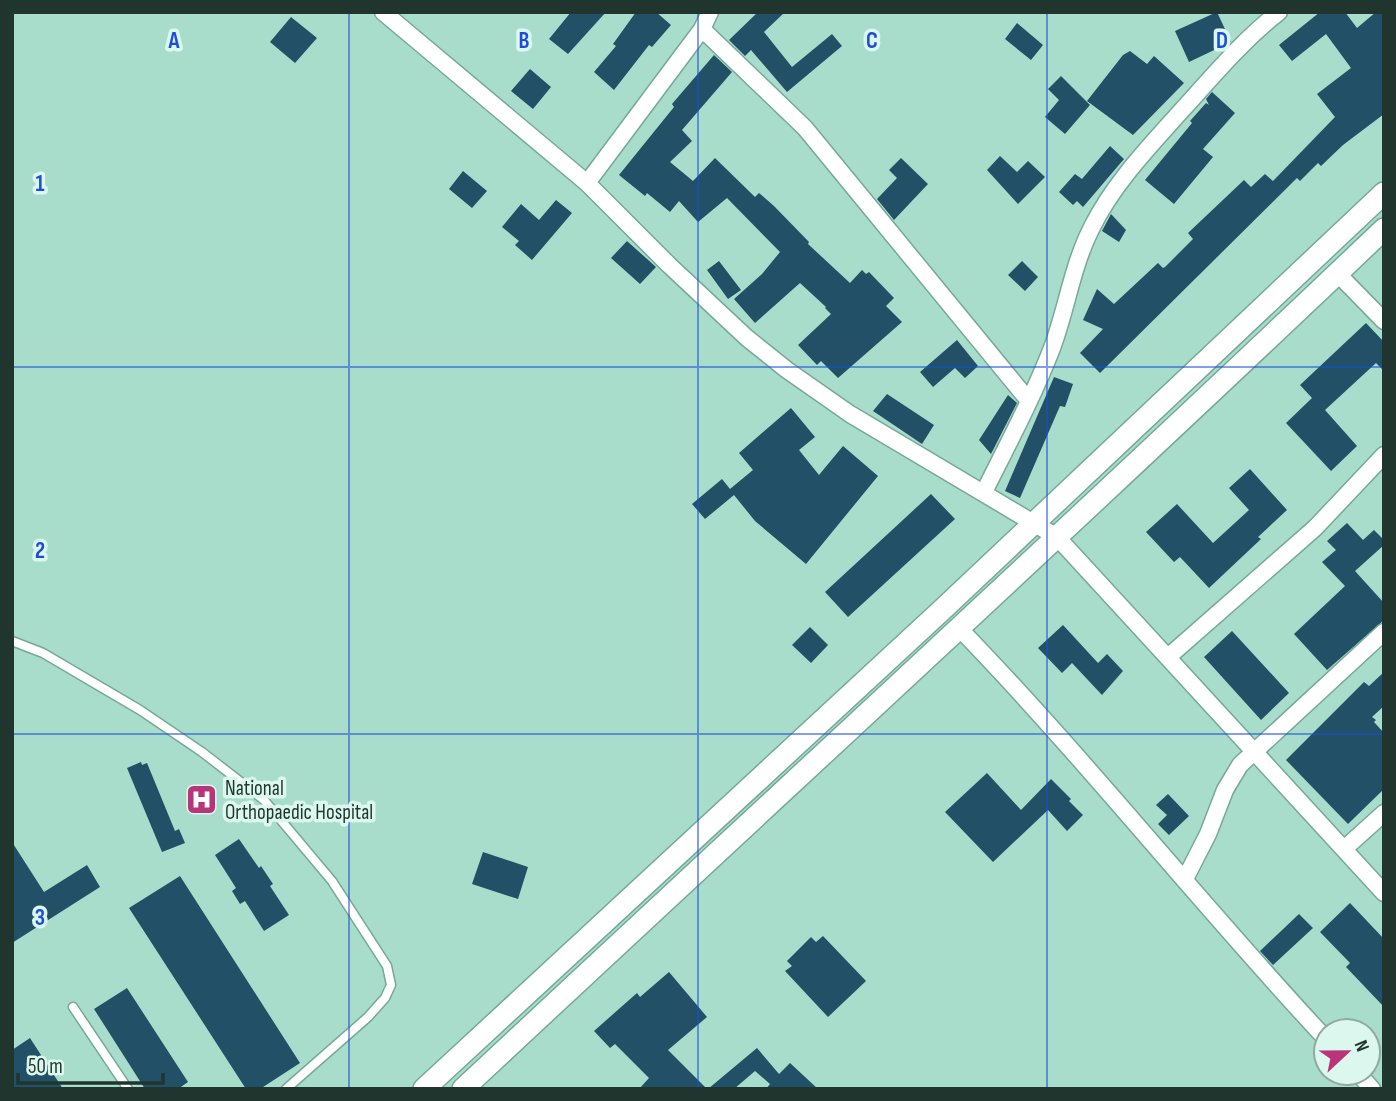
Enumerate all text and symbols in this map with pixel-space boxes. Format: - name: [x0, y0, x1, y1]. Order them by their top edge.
- text: A: [168, 27, 181, 55]
- text: B: [519, 27, 530, 55]
- text: C: [866, 27, 878, 55]
- text: D: [1216, 27, 1228, 55]
- text: 1: [35, 170, 45, 198]
- text: 2: [35, 537, 45, 565]
- place label: National Orthopaedic Hospital: [225, 776, 373, 825]
- hospital icon: National Orthopaedic Hospital: [185, 783, 219, 817]
- text: 3: [35, 904, 45, 932]
- north arrow: [1312, 1017, 1382, 1087]
- text: N: [1349, 1037, 1374, 1055]
- scale bar: [18, 1042, 163, 1086]
- text: 50 m: [28, 1054, 63, 1079]

